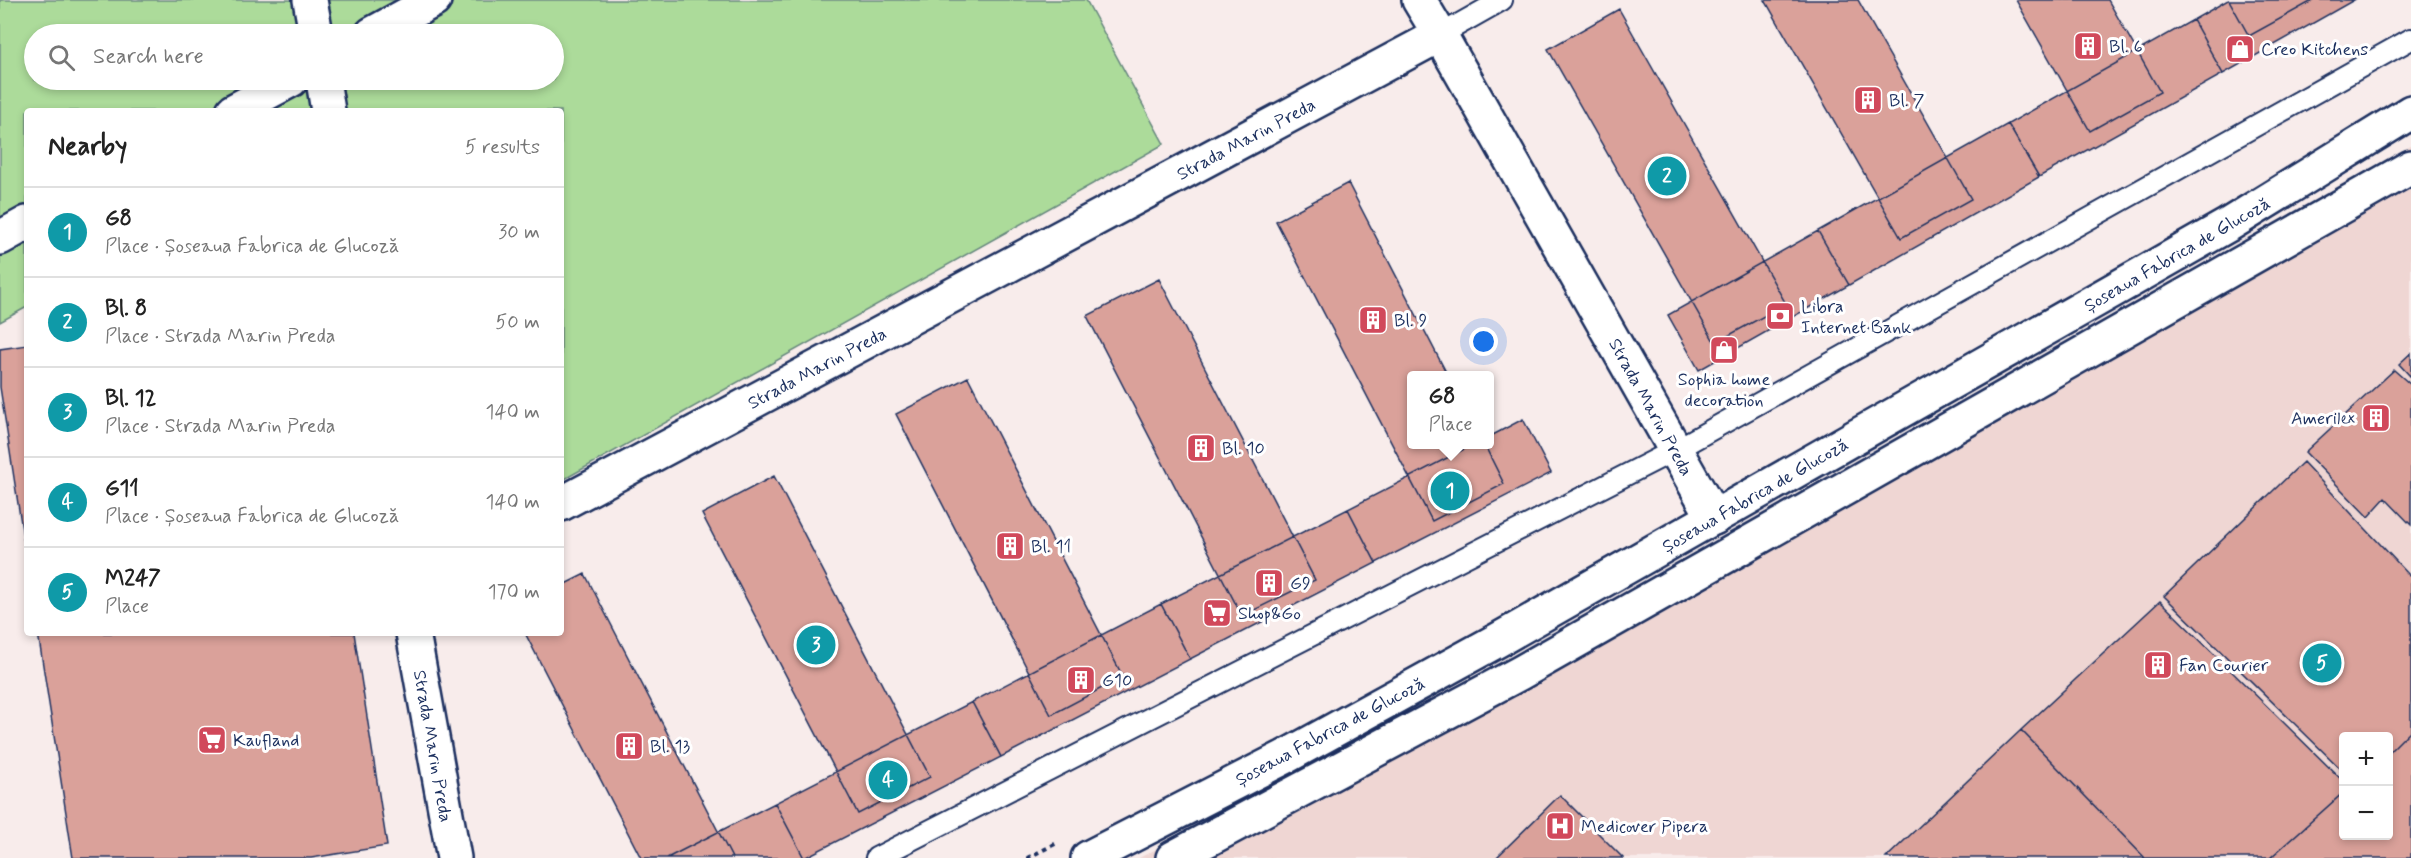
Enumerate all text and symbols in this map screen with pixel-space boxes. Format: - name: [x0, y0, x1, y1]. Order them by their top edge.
- search box: [24, 24, 564, 90]
- building icon: Bl. 6: [2072, 30, 2104, 62]
- shop icon: Creo Kitchens: [2224, 33, 2256, 65]
- place label: Bl. 6: [2109, 35, 2143, 59]
- place label: Creo Kitchens: [2261, 38, 2368, 62]
- icon: search: [45, 41, 78, 74]
- text: Search here: [93, 43, 204, 71]
- building icon: Bl. 7: [1852, 84, 1884, 116]
- place label: Bl. 7: [1889, 89, 1924, 113]
- street label: Strada Marin Preda: [1173, 93, 1320, 187]
- text: Nearby: [48, 130, 127, 164]
- text: 5 results: [465, 134, 540, 161]
- pin: 2: [1648, 154, 1686, 198]
- street label: Șoseaua Fabrica de Glucoză: [2080, 192, 2275, 318]
- text: G8: [105, 205, 132, 233]
- text: 1: [63, 219, 72, 246]
- text: 30 m: [498, 219, 540, 246]
- text: Place · Șoseaua Fabrica de Glucoză: [105, 233, 399, 260]
- text: Bl. 8: [105, 295, 147, 323]
- place label: Libra Internet Bank: [1801, 295, 1911, 340]
- bank icon: Libra Internet Bank: [1764, 300, 1796, 332]
- building icon: Bl. 9: [1357, 304, 1389, 336]
- text: 2: [63, 309, 72, 336]
- text: 50 m: [495, 309, 540, 336]
- place label: Bl. 9: [1394, 309, 1427, 333]
- street label: Strada Marin Preda: [744, 322, 891, 416]
- text: Place · Strada Marin Preda: [105, 323, 336, 350]
- your location: [1469, 327, 1498, 356]
- street label: Strada Marin Preda: [1602, 334, 1698, 481]
- shop icon: Sophia home decoration: [1708, 334, 1740, 366]
- place label: Sophia home decoration: [1678, 368, 1770, 413]
- popup: [1407, 371, 1494, 449]
- text: G8: [1428, 383, 1455, 411]
- text: Bl. 12: [105, 385, 156, 413]
- text: 3: [63, 399, 72, 426]
- text: 140 m: [486, 399, 540, 426]
- building icon: Amerilex: [2360, 402, 2392, 434]
- place label: Amerilex: [2291, 407, 2355, 431]
- text: Place: [1428, 411, 1473, 438]
- text: Place · Strada Marin Preda: [105, 413, 336, 440]
- building icon: Bl. 10: [1185, 432, 1217, 464]
- street label: Șoseaua Fabrica de Glucoză: [1658, 433, 1853, 559]
- place label: Bl. 10: [1222, 437, 1265, 461]
- pin: 1: [1430, 468, 1470, 514]
- text: G11: [105, 475, 139, 503]
- text: 4: [62, 489, 73, 516]
- text: 140 m: [486, 489, 540, 516]
- text: Place · Șoseaua Fabrica de Glucoză: [105, 503, 399, 530]
- building icon: Bl. 11: [994, 530, 1026, 562]
- place label: Bl. 11: [1031, 535, 1071, 559]
- text: M247: [105, 565, 161, 593]
- building icon: G9: [1253, 567, 1285, 599]
- place label: G9: [1290, 572, 1311, 596]
- text: 5: [62, 579, 74, 606]
- text: 170 m: [488, 579, 540, 606]
- text: Place: [105, 593, 149, 620]
- supermarket icon: Shop&Go: [1201, 597, 1233, 629]
- place label: Shop&Go: [1238, 602, 1301, 626]
- pin: 3: [796, 622, 836, 668]
- pin: 5: [2302, 640, 2342, 686]
- building icon: Fan Courier: [2142, 649, 2174, 681]
- place label: Fan Courier: [2179, 654, 2269, 678]
- building icon: G10: [1065, 664, 1097, 696]
- street label: Strada Marin Preda: [407, 668, 457, 824]
- place label: G10: [1102, 669, 1132, 693]
- street label: Șoseaua Fabrica de Glucoză: [1232, 672, 1429, 792]
- supermarket icon: Kaufland: [196, 724, 228, 756]
- place label: Kaufland: [233, 729, 299, 753]
- building icon: Bl. 13: [613, 730, 645, 762]
- map controls: [2339, 732, 2393, 840]
- button: +: [2339, 732, 2393, 786]
- place label: Bl. 13: [650, 735, 690, 759]
- pin: 4: [868, 758, 908, 802]
- button: −: [2339, 786, 2393, 840]
- hospital icon: Medicover Pipera: [1544, 810, 1576, 842]
- place label: Medicover Pipera: [1581, 815, 1708, 839]

